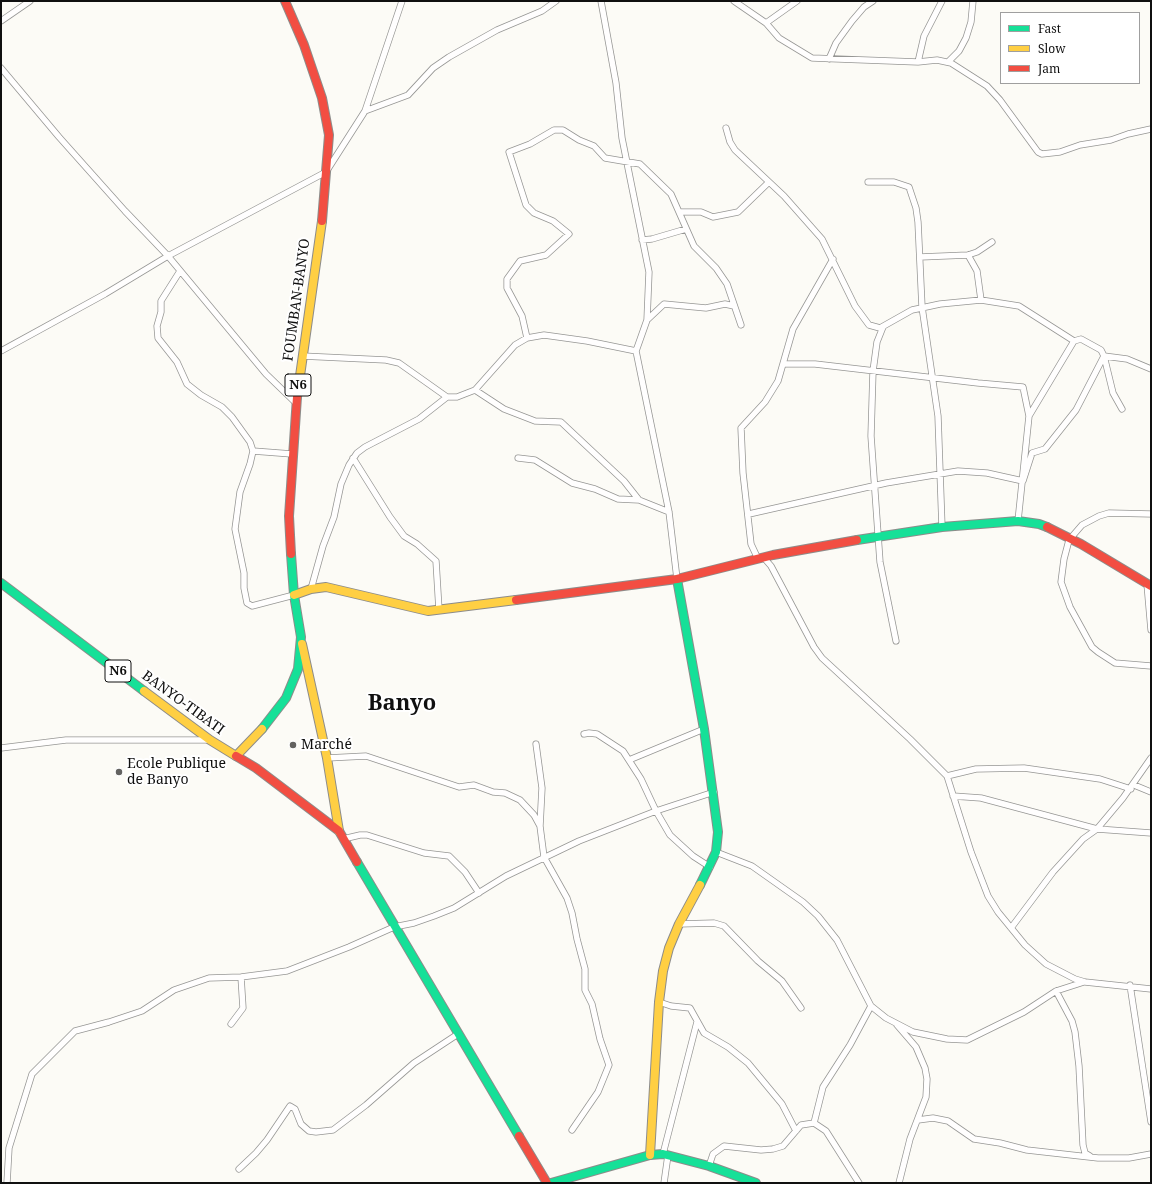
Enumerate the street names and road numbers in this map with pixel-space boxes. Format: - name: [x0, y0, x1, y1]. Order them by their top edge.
- street label: FOUMBAN-BANYO: [280, 238, 314, 362]
- road number: N6: [285, 374, 311, 396]
- road number: N6: [105, 660, 131, 682]
- street label: BANYO-TIBATI: [138, 667, 228, 739]

